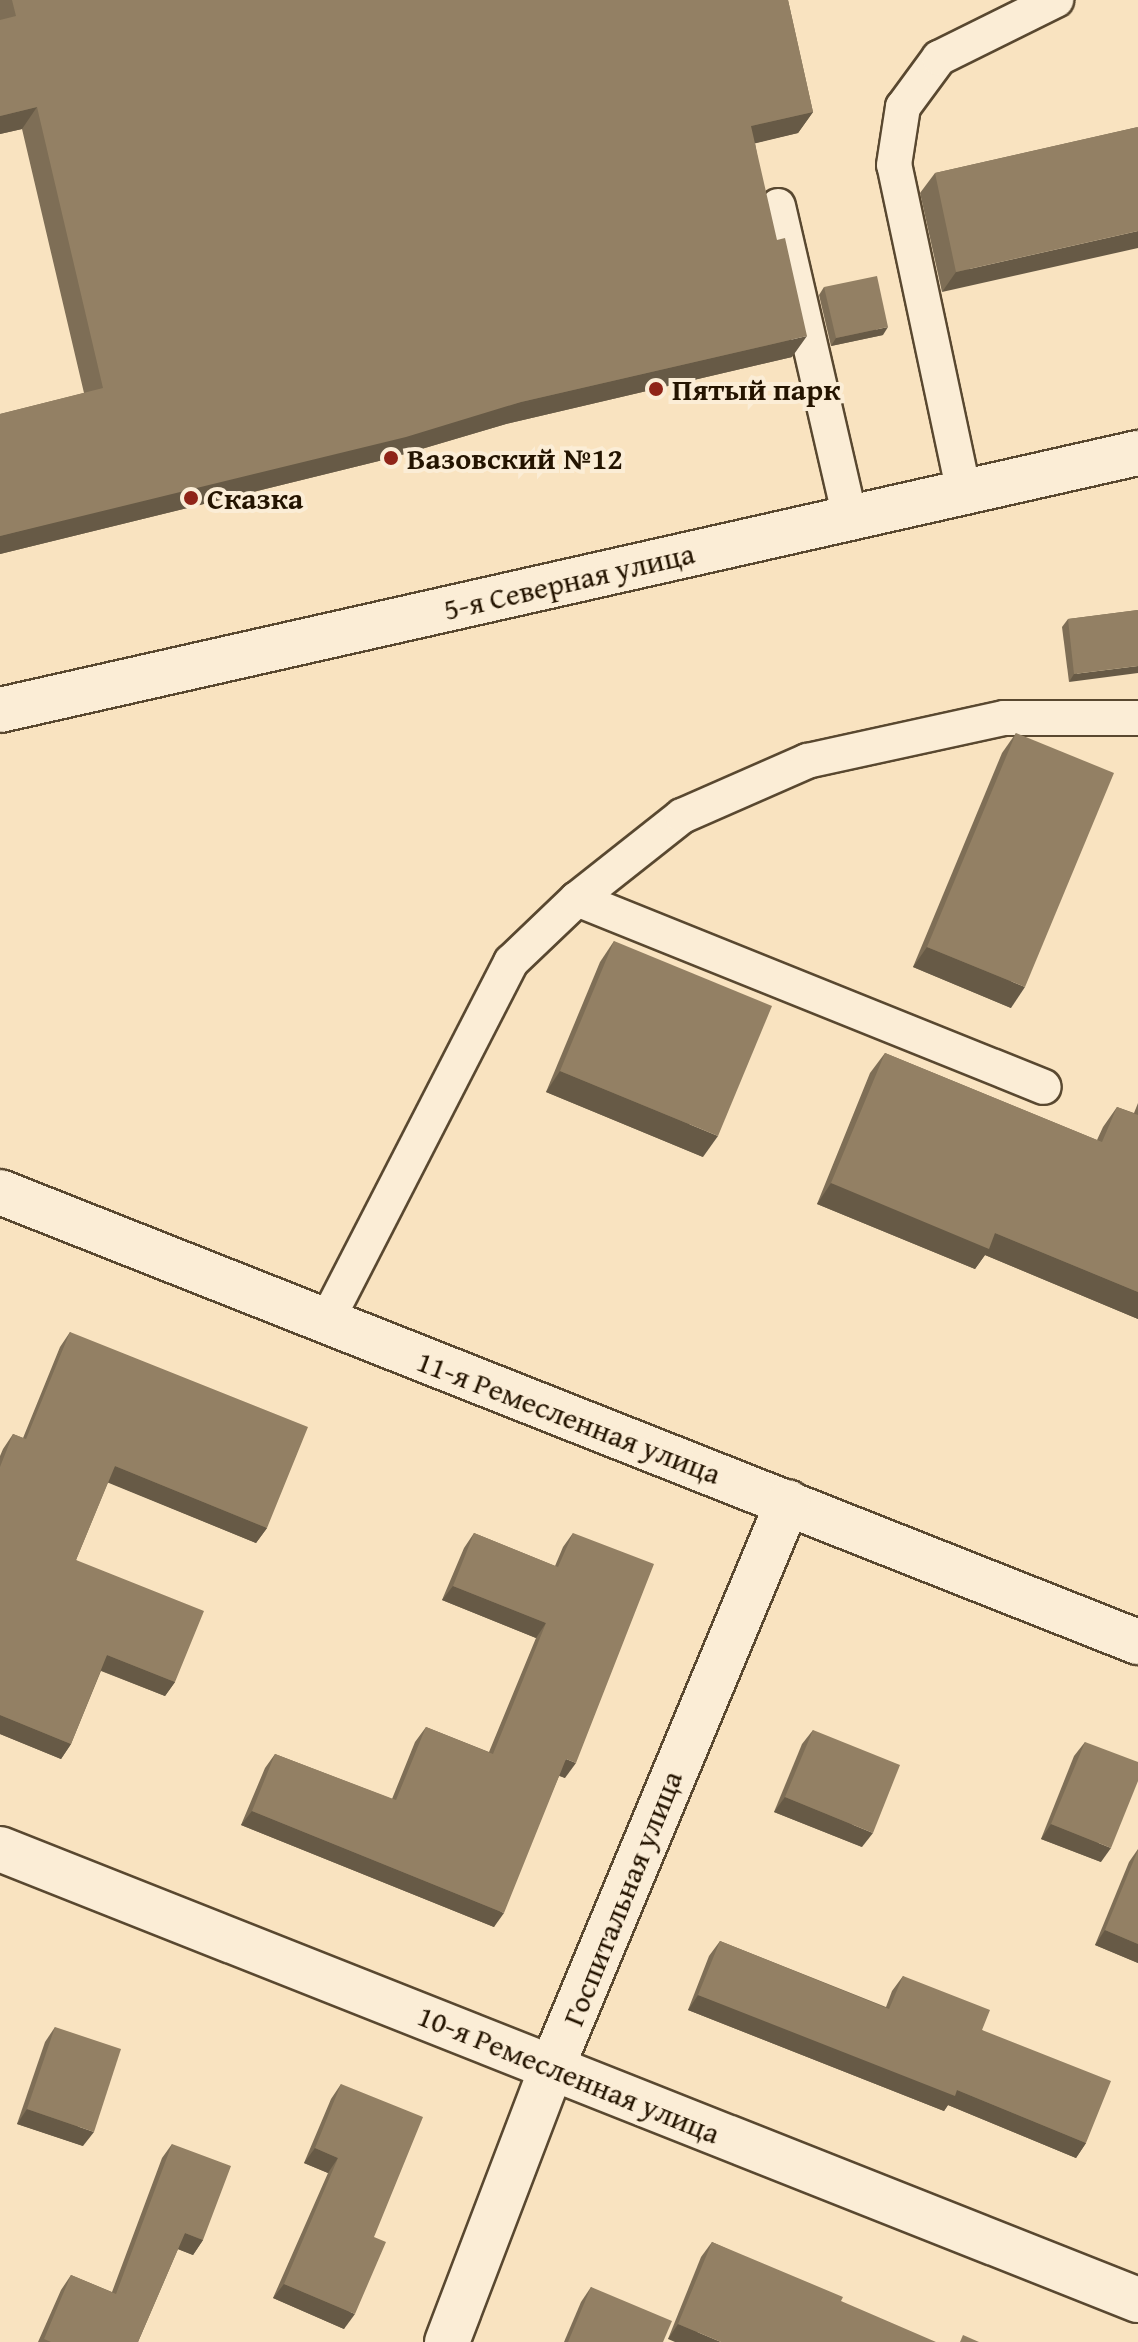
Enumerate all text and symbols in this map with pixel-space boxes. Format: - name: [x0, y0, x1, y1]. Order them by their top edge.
- place label: Пятый парк: [672, 371, 840, 407]
- marker: Пятый парк: [647, 380, 665, 398]
- place label: Вазовский №12: [407, 440, 623, 476]
- marker: Вазовский №12: [382, 449, 400, 467]
- place label: Сказка: [207, 480, 303, 516]
- marker: Сказка: [182, 489, 200, 507]
- street label: 5-я Северная улица: [440, 535, 698, 627]
- street label: 11-я Ремесленная улица: [412, 1342, 726, 1492]
- street label: Госпитальная улица: [554, 1765, 690, 2031]
- street label: 10-я Ремесленная улица: [413, 1997, 725, 2151]

